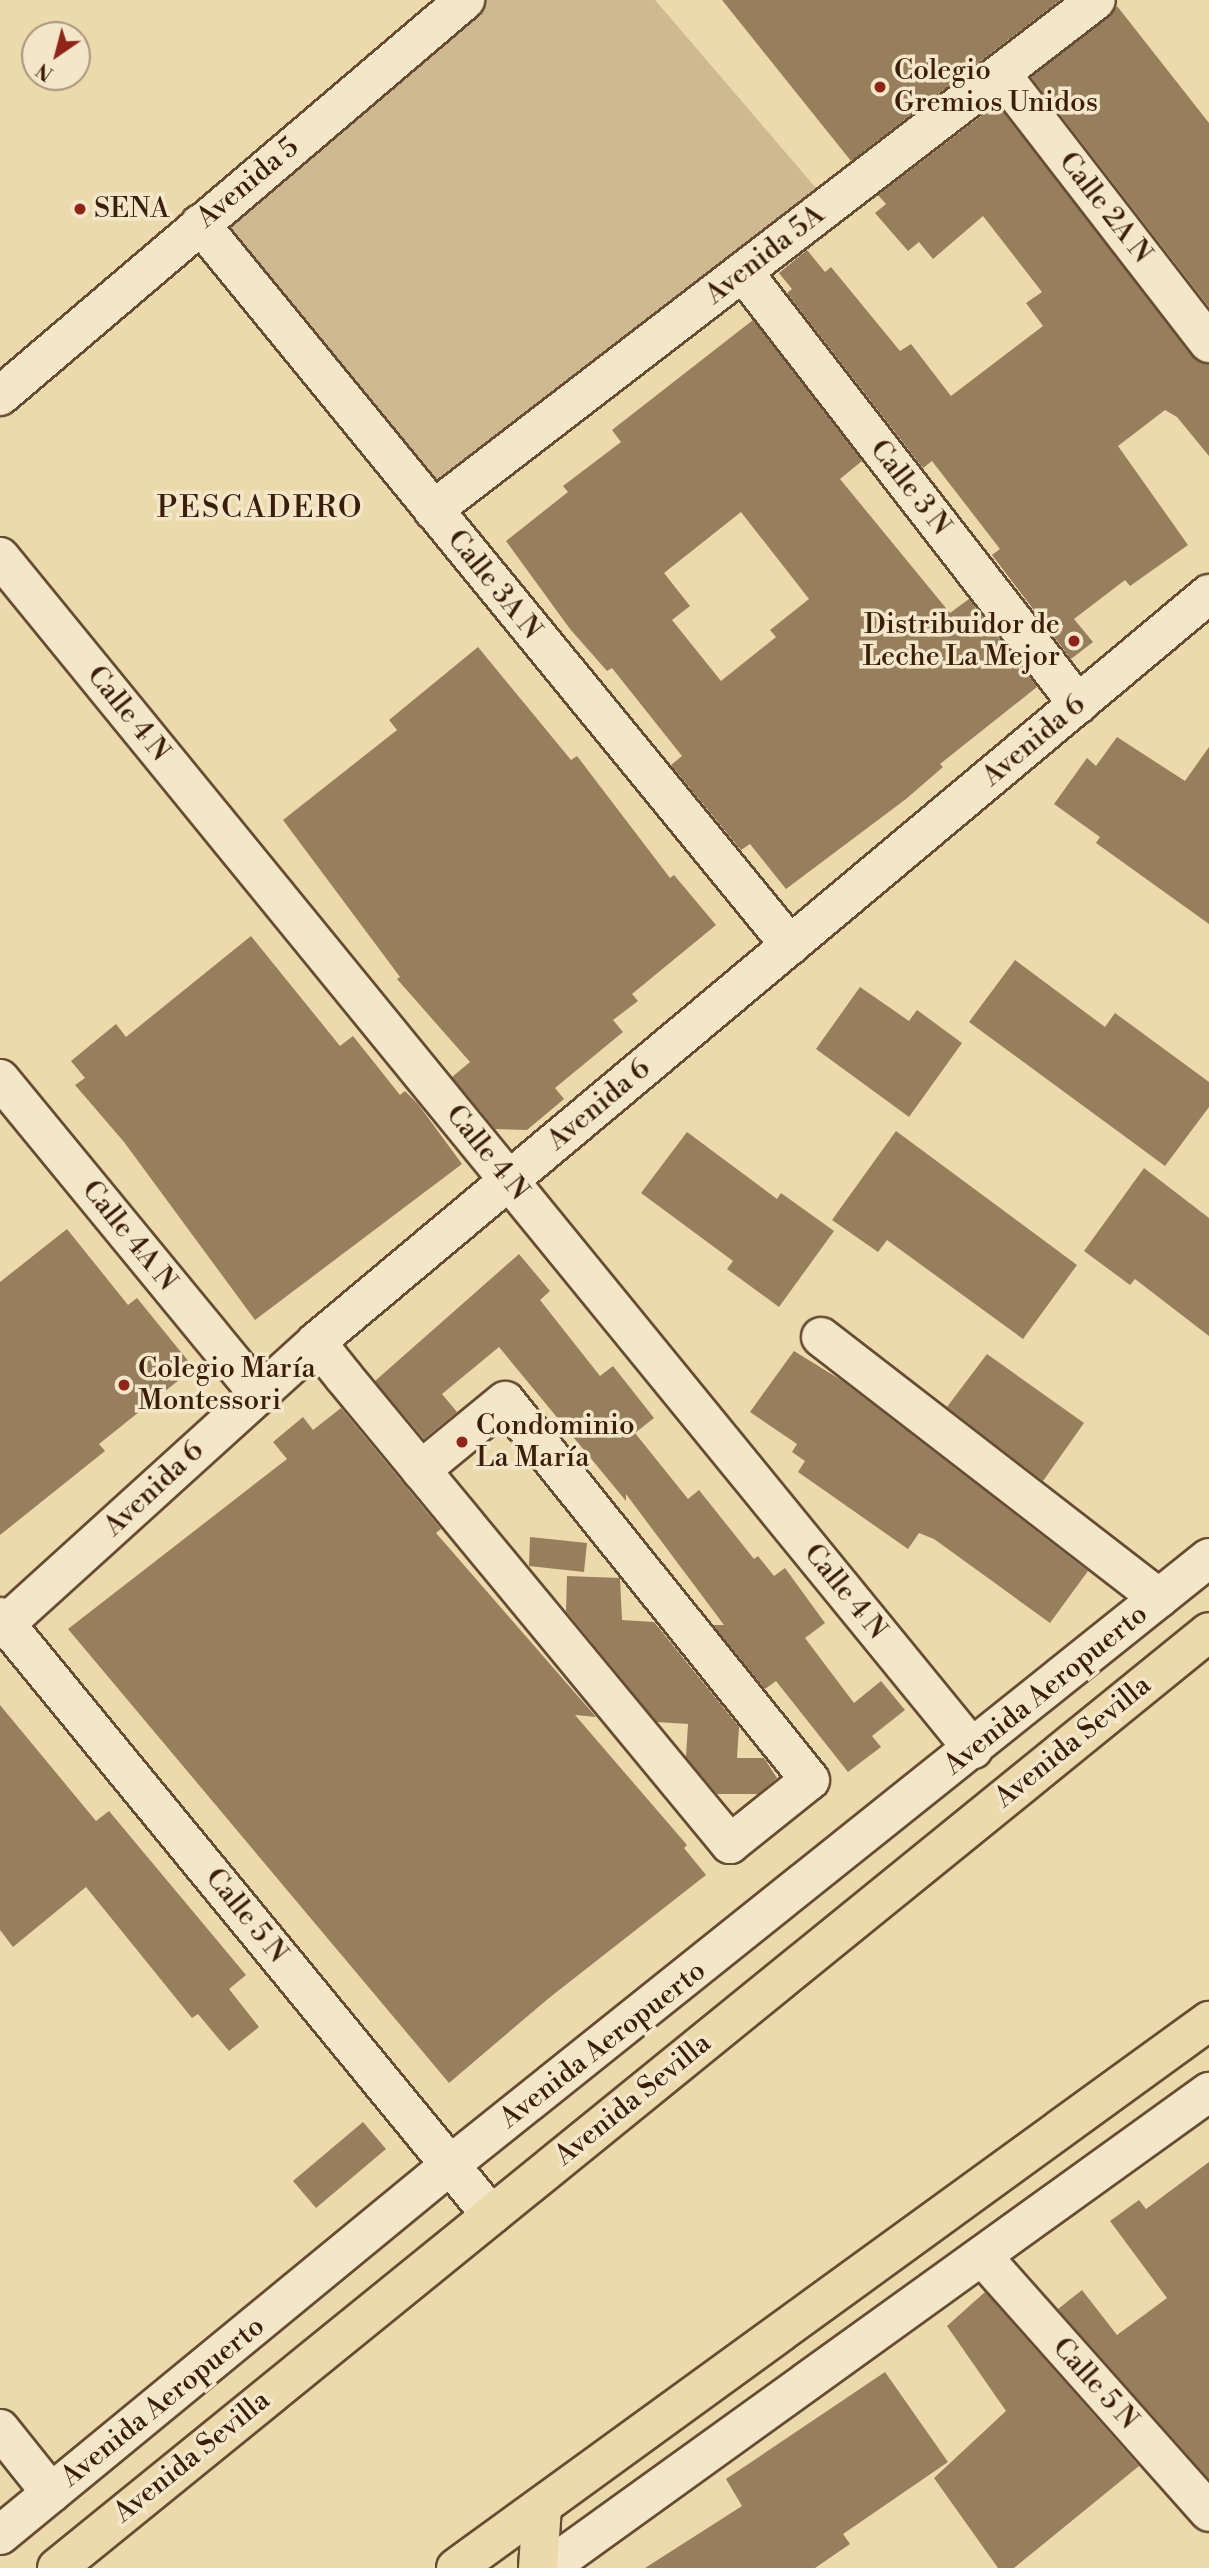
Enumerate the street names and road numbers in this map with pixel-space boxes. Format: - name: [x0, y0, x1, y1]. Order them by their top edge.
- street label: Avenida 5: [190, 131, 306, 235]
- street label: Calle 2A N: [1051, 146, 1159, 270]
- street label: Avenida 5A: [699, 198, 831, 312]
- street label: Calle 3 N: [862, 434, 958, 542]
- street label: Calle 3A N: [440, 523, 548, 647]
- street label: Calle 4 N: [79, 659, 177, 769]
- street label: Avenida 6: [976, 688, 1092, 794]
- street label: Avenida 6: [541, 1052, 657, 1158]
- street label: Calle 4 N: [438, 1098, 536, 1208]
- street label: Calle 4A N: [74, 1174, 184, 1298]
- street label: Avenida 6: [97, 1434, 211, 1544]
- street label: Calle 4 N: [796, 1537, 894, 1647]
- street label: Avenida Aeropuerto: [938, 1598, 1154, 1782]
- street label: Avenida Sevilla: [988, 1669, 1158, 1815]
- street label: Calle 5 N: [198, 1862, 294, 1970]
- street label: Avenida Aeropuerto: [493, 1954, 713, 2136]
- street label: Avenida Sevilla: [548, 2027, 718, 2173]
- street label: Avenida Aeropuerto: [55, 2310, 271, 2494]
- street label: Calle 5 N: [1045, 2331, 1145, 2437]
- street label: Avenida Sevilla: [107, 2384, 277, 2530]

